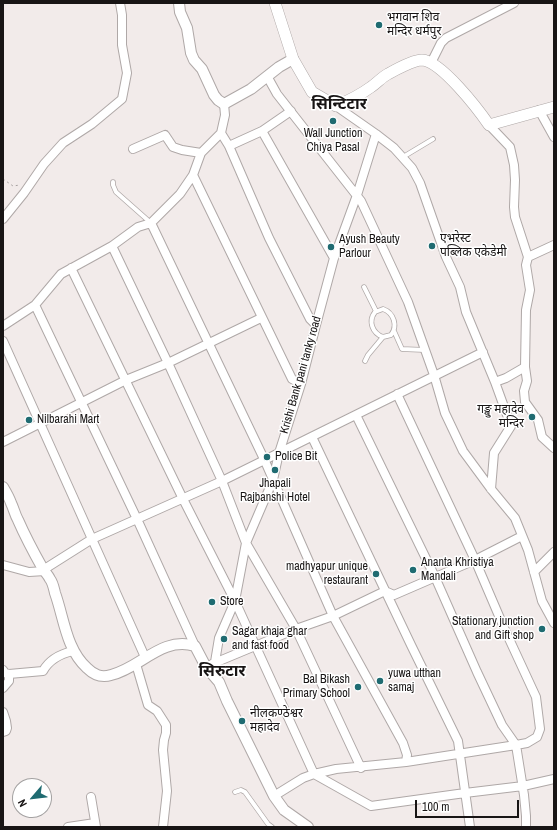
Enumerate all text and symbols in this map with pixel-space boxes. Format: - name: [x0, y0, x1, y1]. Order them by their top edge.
- place label: भगवान शिव मन्दिर धर्मपुर: [387, 11, 441, 39]
- marker: भगवान शिव मन्दिर धर्मपुर: [374, 20, 384, 30]
- district label: सिन्टिटार: [311, 95, 367, 115]
- marker: Wall Junction Chiya Pasal: [328, 116, 338, 126]
- place label: Wall Junction Chiya Pasal: [304, 127, 362, 155]
- place label: एभरेस्ट पब्लिक एकेडेमी: [440, 232, 507, 260]
- place label: Ayush Beauty Parlour: [339, 233, 400, 261]
- marker: एभरेस्ट पब्लिक एकेडेमी: [427, 241, 437, 251]
- marker: Ayush Beauty Parlour: [326, 242, 336, 252]
- street label: Krishi Bank pani tanky road: [277, 315, 325, 435]
- place label: गङ्खु महादेव मन्दिर: [477, 403, 524, 431]
- marker: गङ्खु महादेव मन्दिर: [527, 412, 537, 422]
- place label: Nilbarahi Mart: [37, 413, 99, 427]
- marker: Nilbarahi Mart: [24, 415, 34, 425]
- place label: Police Bit: [275, 450, 317, 464]
- marker: Police Bit: [262, 452, 272, 462]
- marker: Jhapali Rajbanshi Hotel: [270, 465, 280, 475]
- place label: Jhapali Rajbanshi Hotel: [240, 477, 310, 505]
- place label: Ananta Khristiya Mandali: [421, 556, 494, 584]
- place label: madhyapur unique restaurant: [286, 560, 368, 588]
- marker: Ananta Khristiya Mandali: [408, 565, 418, 575]
- marker: madhyapur unique restaurant: [371, 569, 381, 579]
- place label: Store: [220, 595, 244, 609]
- marker: Store: [207, 597, 217, 607]
- place label: Stationary junction and Gift shop: [452, 615, 534, 643]
- marker: Stationary junction and Gift shop: [537, 624, 547, 634]
- place label: Sagar khaja ghar and fast food: [232, 625, 307, 653]
- marker: Sagar khaja ghar and fast food: [219, 634, 229, 644]
- district label: सिरुटार: [198, 662, 246, 682]
- place label: yuwa utthan samaj: [388, 667, 441, 695]
- place label: Bal Bikash Primary School: [283, 673, 350, 701]
- marker: yuwa utthan samaj: [375, 676, 385, 686]
- marker: Bal Bikash Primary School: [353, 682, 363, 692]
- place label: नीलकण्ठेश्वर महादेव: [250, 707, 303, 735]
- marker: नीलकण्ठेश्वर महादेव: [237, 716, 247, 726]
- north arrow: [12, 778, 52, 818]
- scale bar: [417, 792, 521, 818]
- text: N: [15, 797, 30, 809]
- text: 100 m: [422, 799, 449, 815]

